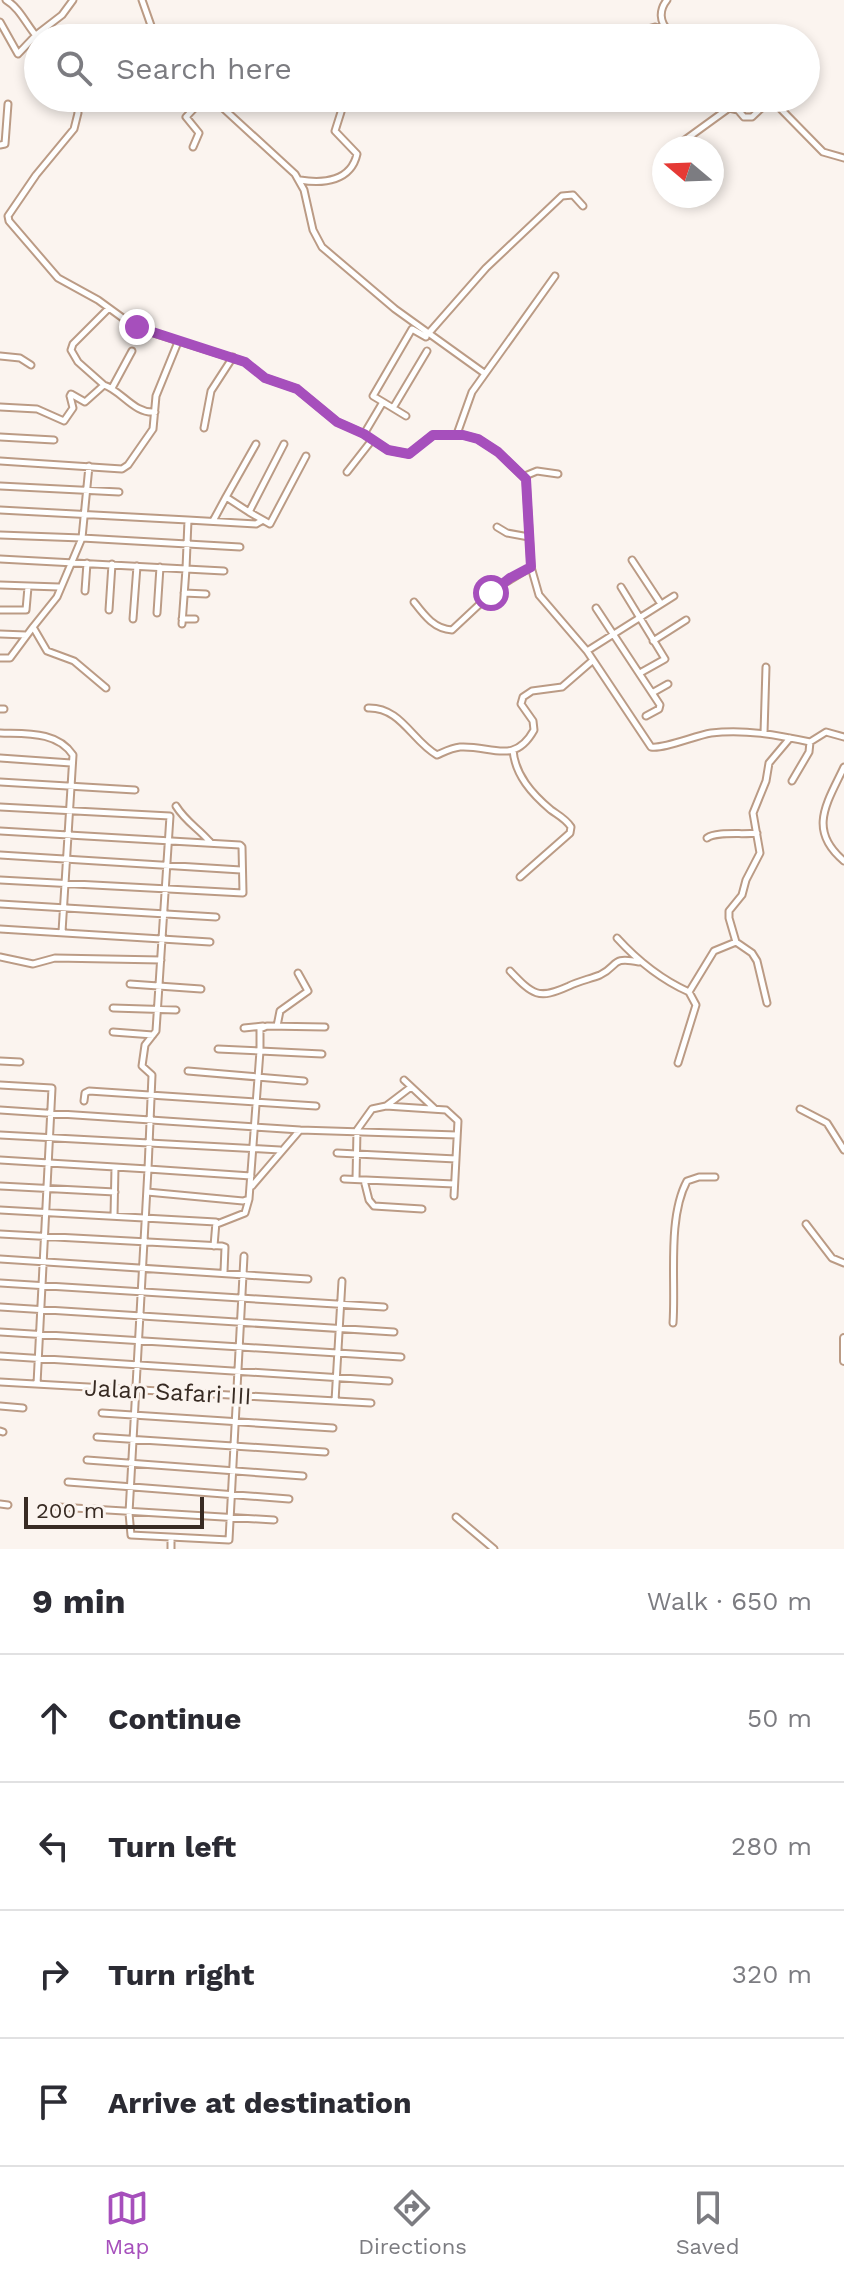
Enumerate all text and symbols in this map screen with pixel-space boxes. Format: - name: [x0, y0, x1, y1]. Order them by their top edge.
- search box: [24, 24, 820, 112]
- icon: search: [52, 46, 96, 90]
- text: Search here: [116, 51, 292, 86]
- north arrow: [652, 136, 724, 208]
- route end: [119, 309, 155, 345]
- route start: [473, 575, 509, 611]
- street label: Jalan Safari III: [84, 1374, 252, 1410]
- scale bar: [24, 1493, 204, 1529]
- text: 200 m: [36, 1498, 105, 1523]
- text: 9 min: [32, 1581, 126, 1621]
- text: Walk · 650 m: [647, 1586, 812, 1616]
- icon: ahead: [32, 1696, 76, 1740]
- text: Continue: [108, 1701, 241, 1736]
- text: 50 m: [747, 1703, 812, 1733]
- icon: left: [32, 1824, 76, 1868]
- text: Turn left: [108, 1829, 236, 1864]
- text: 280 m: [731, 1831, 812, 1861]
- icon: right: [32, 1952, 76, 1996]
- text: Turn right: [108, 1957, 254, 1992]
- text: 320 m: [732, 1959, 812, 1989]
- icon: arrive: [32, 2080, 76, 2124]
- text: Arrive at destination: [108, 2085, 412, 2120]
- tab: Map: [104, 2186, 149, 2259]
- tab: Directions: [358, 2186, 467, 2259]
- tab: Saved: [676, 2186, 740, 2259]

